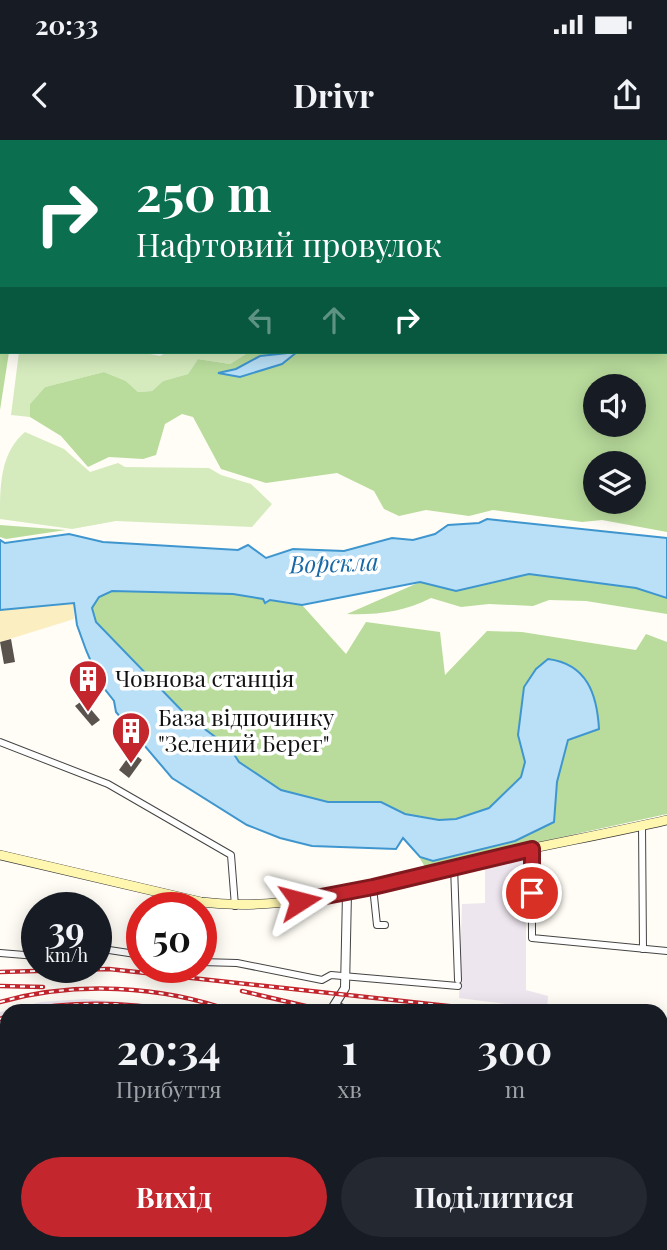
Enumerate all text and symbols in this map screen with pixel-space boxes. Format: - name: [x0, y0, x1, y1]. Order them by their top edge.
- text: 20:33: [35, 7, 98, 42]
- text: Drivr: [293, 73, 374, 116]
- icon: back: [21, 76, 59, 114]
- icon: share: [608, 76, 646, 114]
- text: 250 m: [136, 159, 272, 224]
- icon: right: [21, 168, 112, 259]
- text: Нафтовий провулок: [136, 222, 442, 265]
- icon: left: [242, 301, 280, 339]
- icon: ahead: [315, 301, 353, 339]
- icon: right: [388, 301, 426, 339]
- map controls: [583, 374, 646, 514]
- button: sound: [583, 374, 646, 437]
- button: layers: [583, 451, 646, 514]
- water label: Ворскла: [288, 544, 379, 580]
- building icon: Човнова станція: [67, 658, 109, 713]
- place label: Човнова станція: [115, 662, 294, 693]
- place label: База відпочинку "Зелений Берег": [158, 701, 335, 758]
- building icon: База відпочинку "Зелений Берег": [110, 710, 152, 765]
- pin: [502, 863, 562, 923]
- position arrow: [263, 864, 337, 938]
- icon: arrive: [513, 874, 551, 912]
- speed limit sign: 50: [126, 892, 217, 983]
- text: 39: [48, 905, 85, 952]
- text: km/h: [45, 943, 88, 967]
- text: 20:34: [117, 1020, 221, 1076]
- text: 1: [342, 1020, 358, 1076]
- text: 300: [478, 1020, 552, 1076]
- text: Прибуття: [116, 1073, 222, 1104]
- text: хв: [337, 1073, 362, 1104]
- text: m: [505, 1073, 525, 1104]
- button: Вихід: [21, 1157, 327, 1237]
- button: Поділитися: [341, 1157, 647, 1237]

